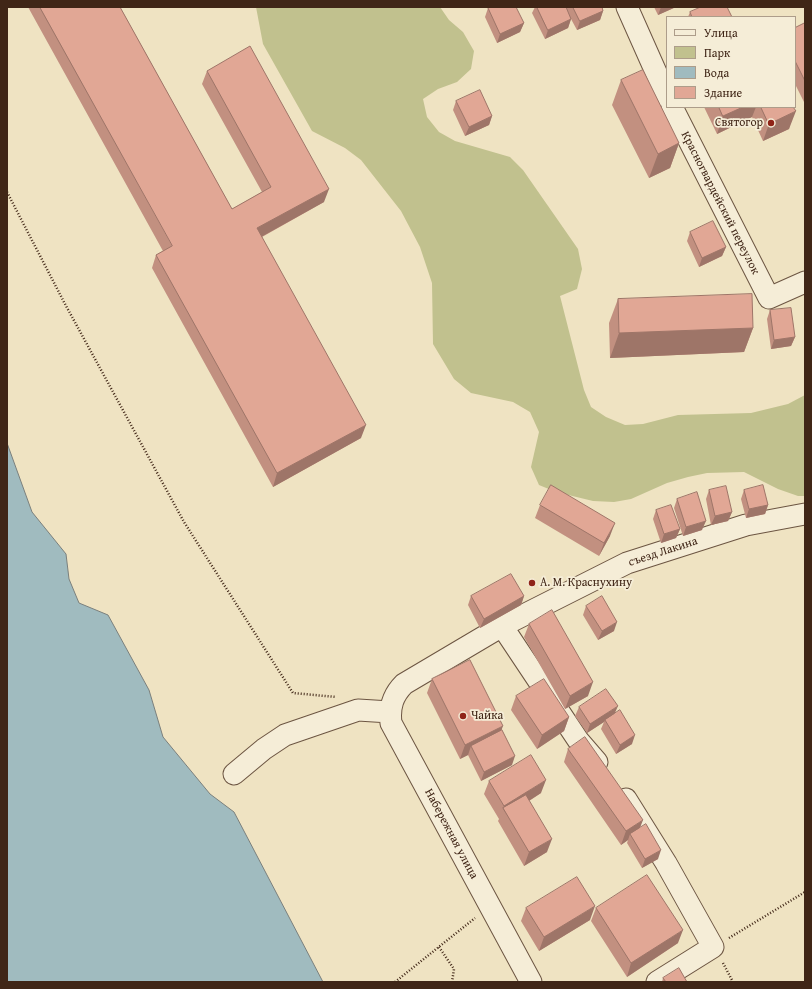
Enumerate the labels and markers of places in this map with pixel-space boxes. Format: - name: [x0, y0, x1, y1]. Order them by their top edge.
- place label: Святогор: [715, 116, 763, 130]
- marker: Святогор: [766, 118, 776, 128]
- place label: А. М. Краснухину: [540, 576, 632, 590]
- marker: А. М. Краснухину: [527, 578, 537, 588]
- place label: Чайка: [471, 709, 503, 723]
- marker: Чайка: [458, 711, 468, 721]

